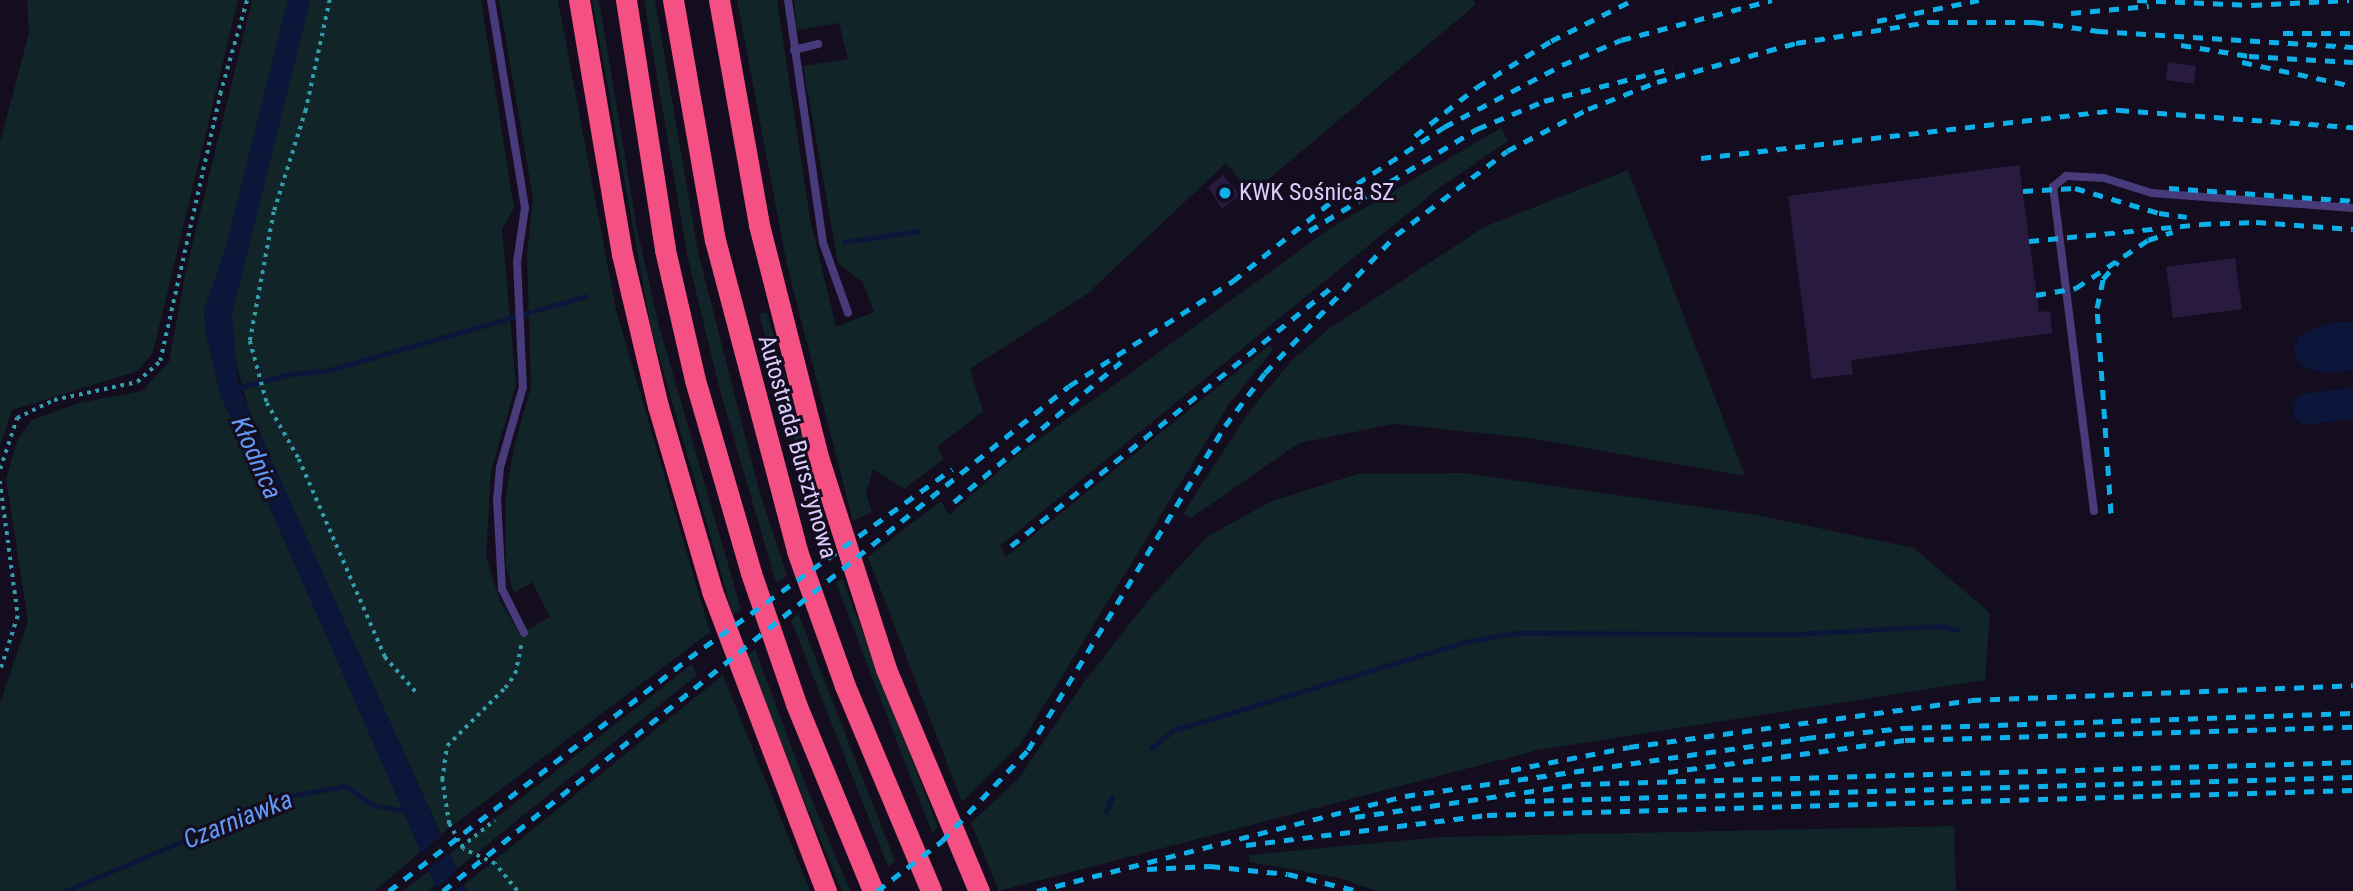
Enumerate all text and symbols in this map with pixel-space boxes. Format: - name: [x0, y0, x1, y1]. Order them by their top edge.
- place label: KWK Sośnica SZ: [1239, 179, 1395, 207]
- marker: KWK Sośnica SZ: [1217, 185, 1233, 201]
- street label: Autostrada Bursztynowa: [751, 332, 843, 562]
- water label: Kłodnica: [224, 412, 288, 504]
- water label: Czarniawka: [179, 784, 297, 856]

